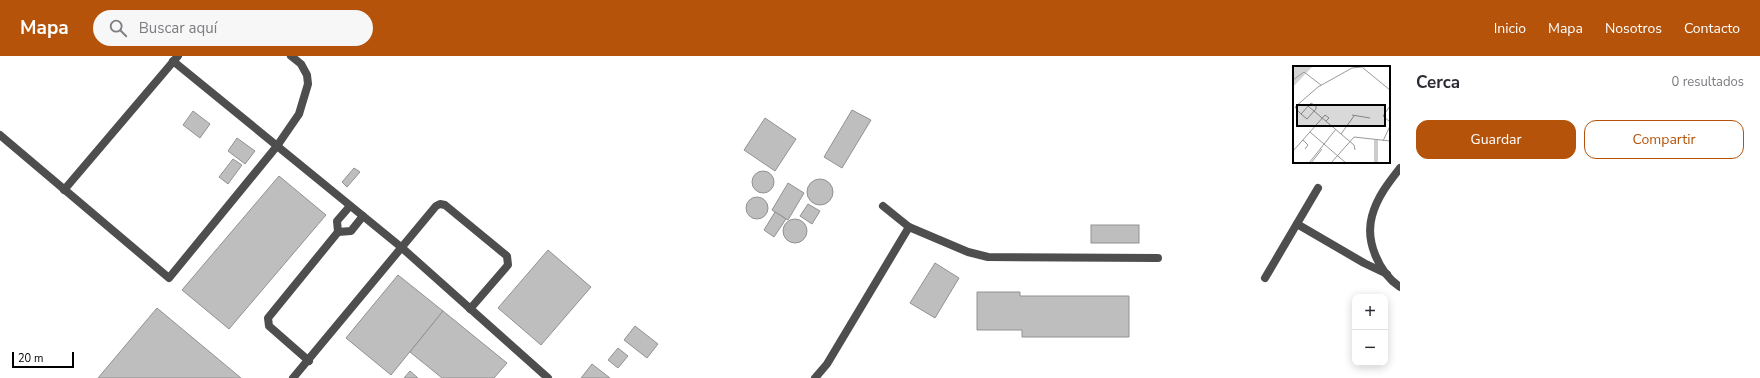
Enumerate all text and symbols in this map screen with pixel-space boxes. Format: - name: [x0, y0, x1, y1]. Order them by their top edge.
- search box: [93, 10, 373, 46]
- text: Mapa: [20, 15, 69, 41]
- icon: search: [107, 17, 129, 39]
- text: Buscar aquí: [139, 18, 217, 38]
- text: Inicio: [1494, 19, 1526, 38]
- text: Mapa: [1548, 19, 1583, 38]
- text: Nosotros: [1605, 19, 1662, 38]
- text: Contacto: [1684, 19, 1740, 38]
- inset map: [1293, 66, 1390, 163]
- text: Cerca: [1416, 71, 1460, 94]
- text: 0 resultados: [1672, 73, 1744, 91]
- button: Guardar: [1416, 120, 1576, 159]
- button: Compartir: [1584, 120, 1744, 159]
- map controls: [1352, 294, 1388, 366]
- button: +: [1352, 294, 1388, 330]
- button: −: [1352, 330, 1388, 366]
- scale bar: [12, 350, 74, 369]
- text: 20 m: [18, 351, 43, 366]

